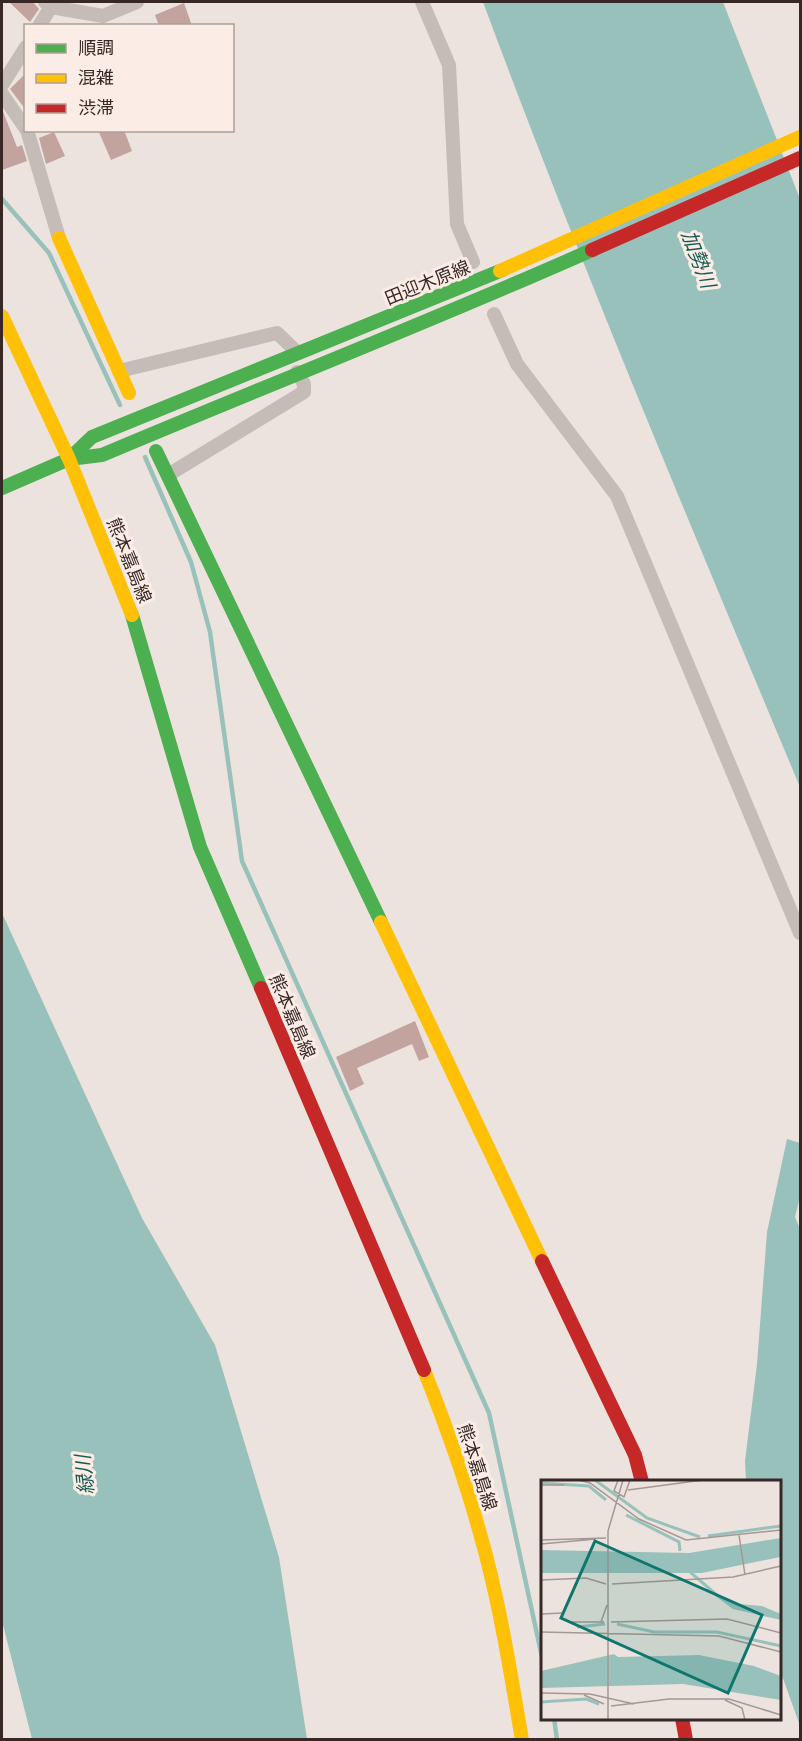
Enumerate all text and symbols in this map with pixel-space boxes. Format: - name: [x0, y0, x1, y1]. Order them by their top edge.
- legend: [24, 24, 234, 132]
- text: 順調: [78, 35, 114, 59]
- text: 混雑: [78, 65, 114, 89]
- text: 渋滞: [78, 95, 114, 119]
- water label: 加勢川: [676, 226, 723, 294]
- street label: 田迎木原線: [381, 254, 473, 310]
- street label: 熊本嘉島線: [102, 514, 158, 606]
- street label: 熊本嘉島線: [264, 970, 322, 1062]
- street label: 熊本嘉島線: [453, 1420, 503, 1514]
- water label: 緑川: [68, 1452, 100, 1496]
- inset map: [541, 1480, 781, 1720]

